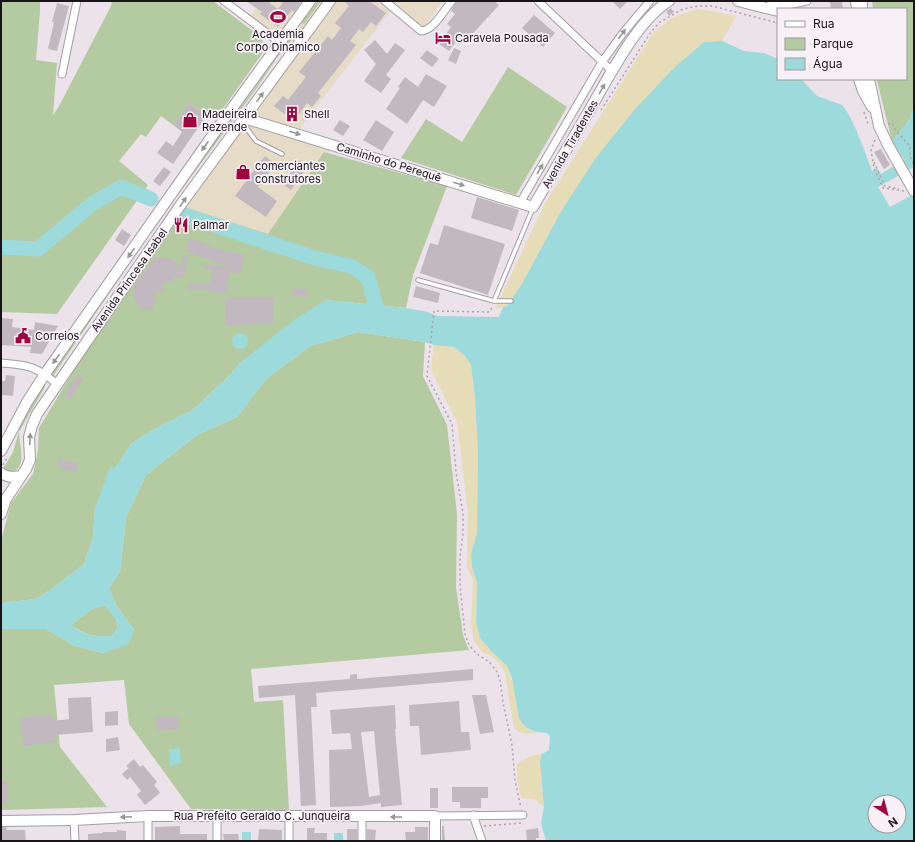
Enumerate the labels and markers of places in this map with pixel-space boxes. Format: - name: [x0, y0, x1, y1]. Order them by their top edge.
- sports icon: Academia Corpo Dinamico: [269, 8, 287, 26]
- place label: Academia Corpo Dinamico: [236, 27, 320, 54]
- hotel icon: Caravela Pousada: [434, 29, 452, 47]
- place label: Caravela Pousada: [455, 31, 549, 45]
- building icon: Shell: [283, 105, 301, 123]
- place label: Madeireira Rezende: [202, 107, 257, 134]
- place label: Shell: [304, 107, 329, 121]
- shop icon: Madeireira Rezende: [181, 111, 199, 129]
- place label: comerciantes construtores: [255, 159, 325, 186]
- shop icon: comerciantes construtores: [234, 163, 252, 181]
- restaurant icon: Palmar: [172, 216, 190, 234]
- place label: Palmar: [193, 218, 229, 232]
- public building icon: Correios: [14, 327, 32, 345]
- place label: Correios: [35, 329, 80, 343]

